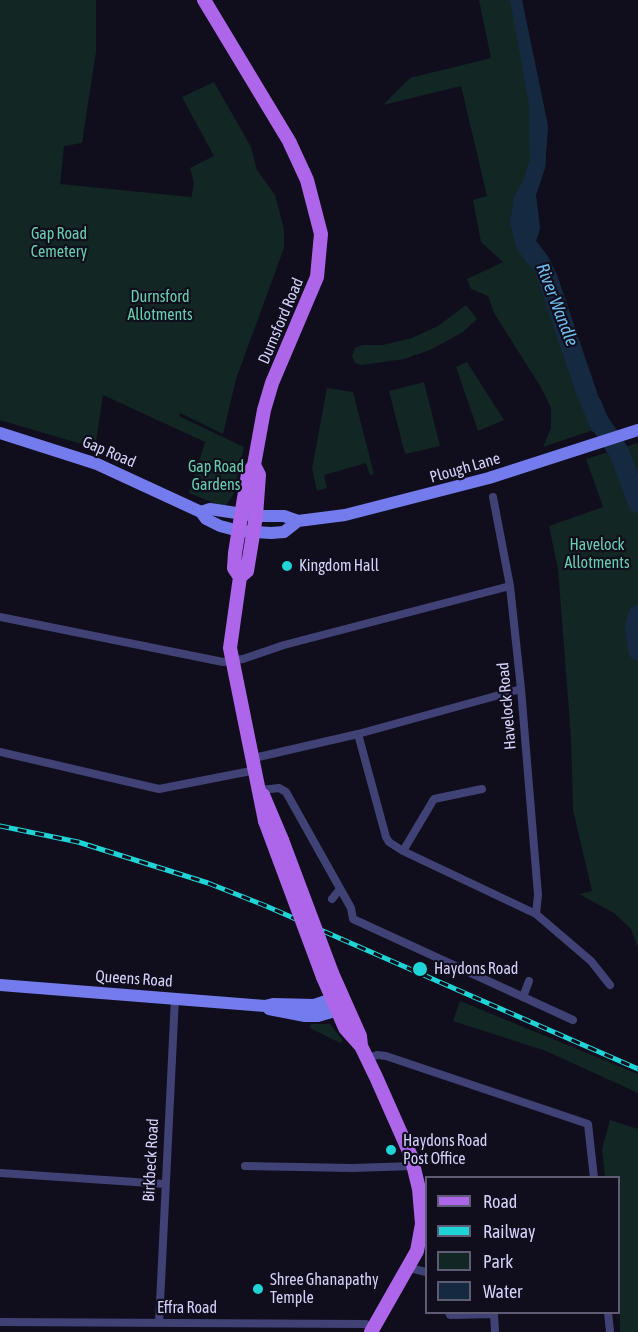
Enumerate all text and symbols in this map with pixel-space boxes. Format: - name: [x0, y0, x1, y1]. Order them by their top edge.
- park label: Gap Road Cemetery: [31, 224, 87, 262]
- water label: River Wandle: [531, 260, 583, 350]
- street label: Durnsford Road: [254, 275, 308, 367]
- park label: Durnsford Allotments: [127, 287, 193, 325]
- street label: Gap Road: [79, 432, 139, 472]
- street label: Plough Lane: [427, 449, 503, 487]
- park label: Gap Road Gardens: [188, 457, 244, 495]
- park label: Havelock Allotments: [564, 535, 630, 573]
- place label: Kingdom Hall: [299, 556, 379, 576]
- marker: Kingdom Hall: [280, 559, 294, 573]
- street label: Havelock Road: [494, 661, 520, 751]
- place label: Haydons Road: [434, 959, 518, 979]
- marker: Haydons Road: [411, 960, 429, 978]
- street label: Queens Road: [95, 967, 173, 991]
- street label: Birkbeck Road: [139, 1118, 163, 1202]
- place label: Haydons Road Post Office: [403, 1131, 487, 1169]
- marker: Haydons Road Post Office: [384, 1143, 398, 1157]
- legend: [425, 1176, 620, 1314]
- text: Road: [483, 1191, 517, 1212]
- text: Railway: [483, 1221, 535, 1242]
- text: Park: [483, 1251, 513, 1272]
- place label: Shree Ghanapathy Temple: [270, 1270, 379, 1308]
- text: Water: [483, 1281, 522, 1302]
- marker: Shree Ghanapathy Temple: [251, 1282, 265, 1296]
- street label: Effra Road: [157, 1298, 217, 1318]

